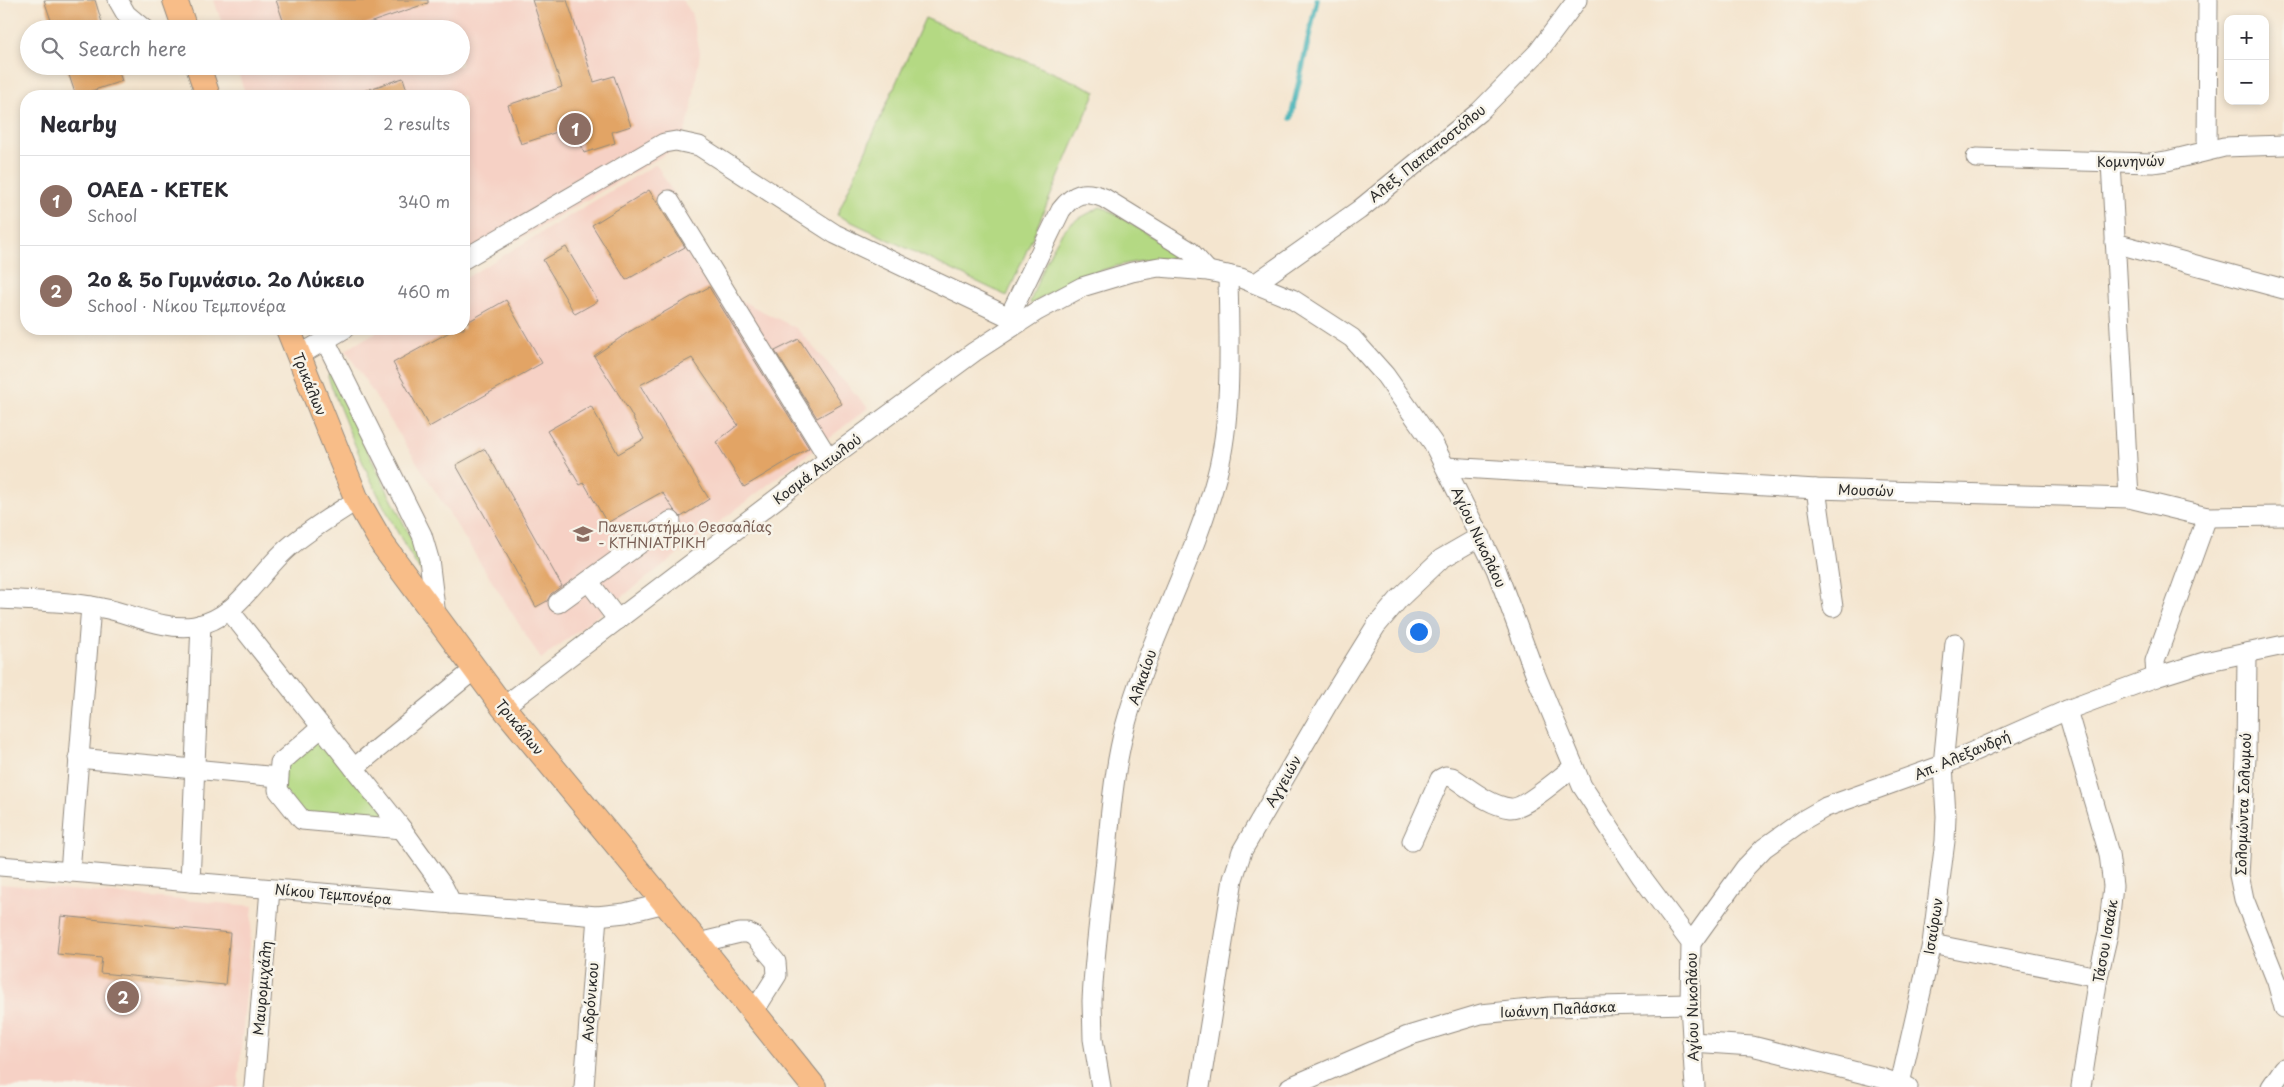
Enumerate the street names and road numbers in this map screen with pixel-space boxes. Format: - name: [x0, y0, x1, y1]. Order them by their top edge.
- street label: Αλεξ. Παπαποστόλου: [1364, 99, 1490, 207]
- street label: Κομνηνών: [2097, 150, 2165, 172]
- street label: Τρικάλων: [288, 349, 332, 419]
- street label: Κοσμά Αιτωλού: [768, 429, 866, 509]
- street label: Μουσών: [1837, 479, 1895, 501]
- street label: Αγίου Νικολάου: [1446, 483, 1512, 591]
- street label: Αλκαίου: [1123, 646, 1161, 708]
- street label: Τρικάλων: [491, 695, 549, 759]
- street label: Απ. Αλεξανδρή: [1910, 725, 2014, 785]
- street label: Σολομώντα Σολωμού: [2230, 732, 2256, 876]
- street label: Αγγειών: [1260, 751, 1306, 811]
- street label: Νίκου Τεμπονέρα: [274, 878, 392, 910]
- street label: Ισαύρων: [1918, 896, 1948, 956]
- street label: Τάσου Ισαάκ: [2087, 897, 2123, 984]
- street label: Μαυρομιχάλη: [247, 940, 277, 1036]
- street label: Αγίου Νικολάου: [1681, 952, 1703, 1062]
- street label: Ανδρόνικου: [577, 962, 603, 1042]
- street label: Ιωάννη Παλάσκα: [1499, 995, 1617, 1023]

